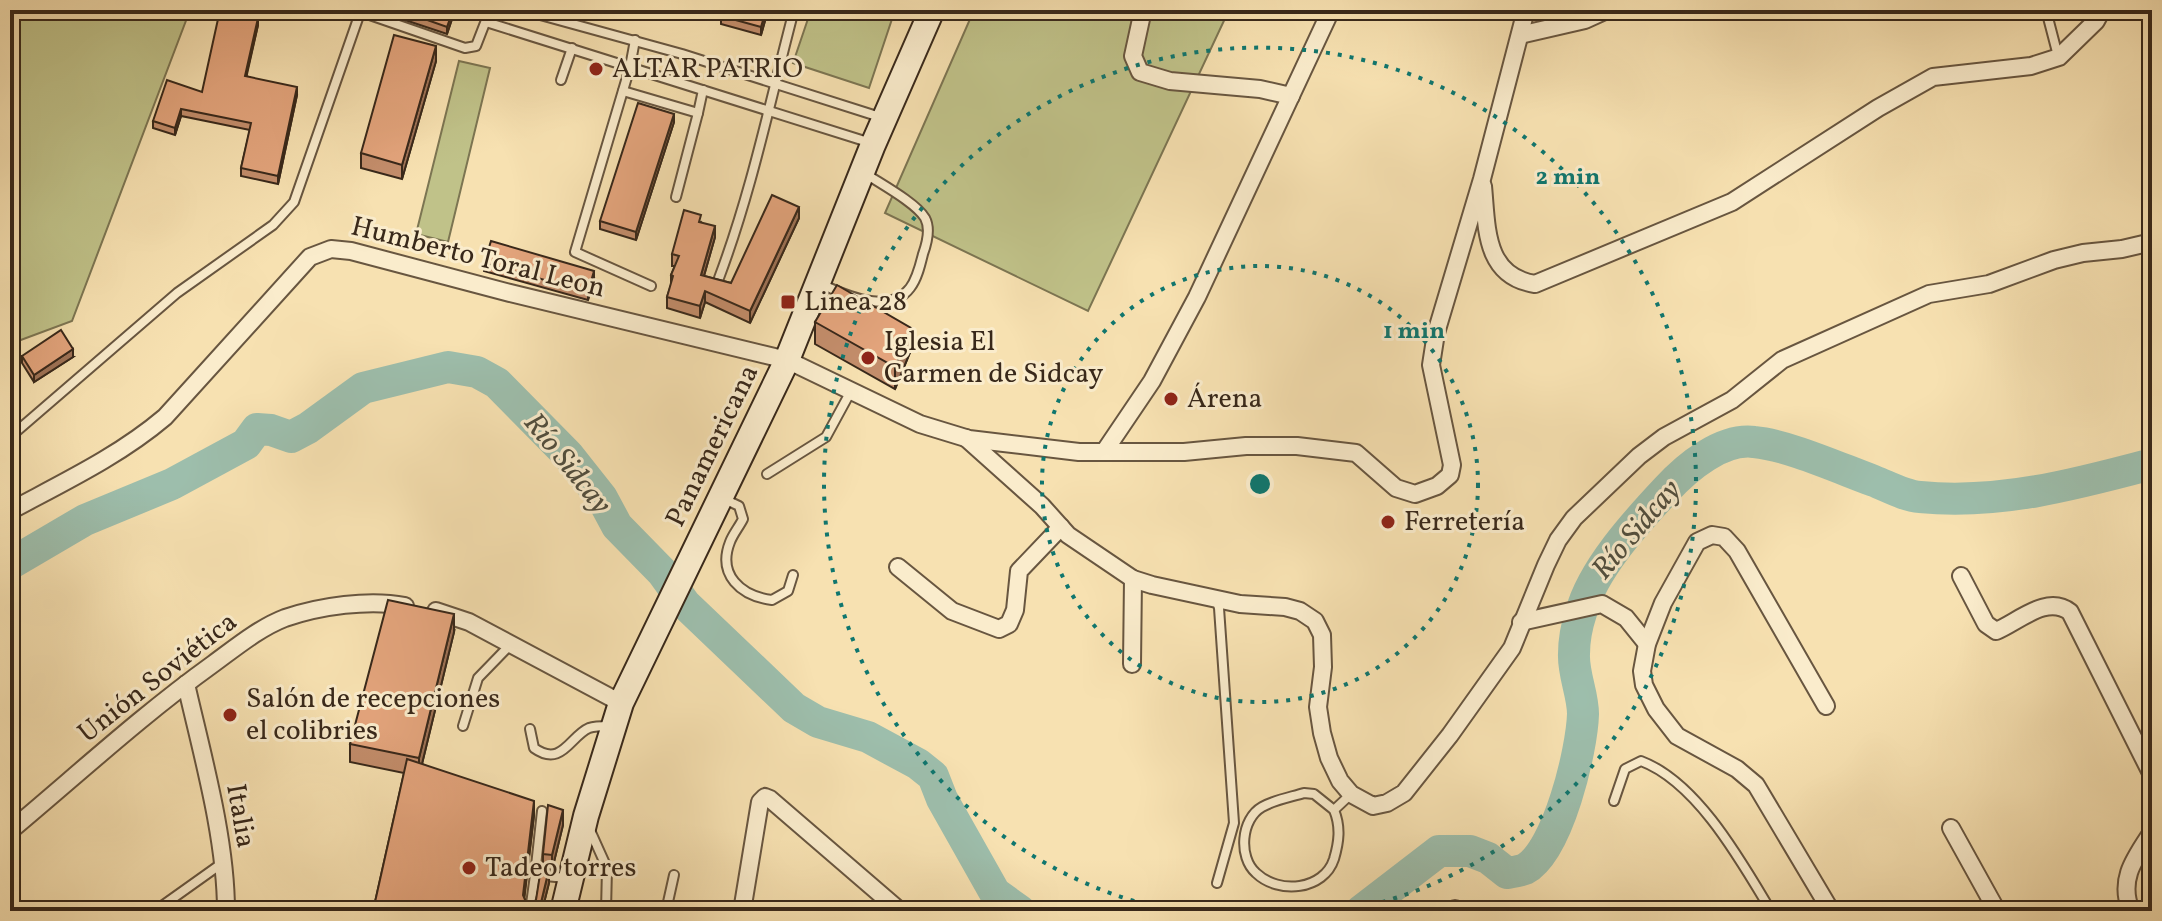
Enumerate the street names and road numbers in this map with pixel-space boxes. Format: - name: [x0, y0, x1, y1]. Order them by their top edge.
- street label: Humberto Toral Leon: [347, 208, 609, 308]
- street label: Panamericana: [657, 358, 769, 534]
- street label: Unión Soviética: [70, 603, 246, 753]
- street label: Italia: [215, 781, 265, 851]

